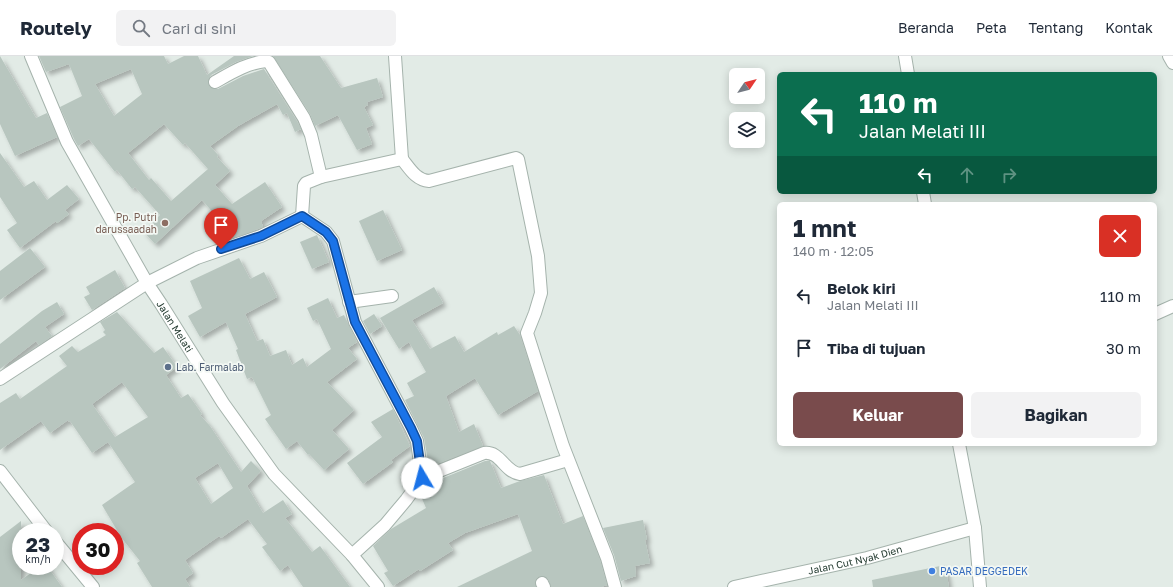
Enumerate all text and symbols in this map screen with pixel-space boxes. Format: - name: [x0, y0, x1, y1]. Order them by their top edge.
- search box: [116, 10, 396, 46]
- text: Routely: [20, 16, 92, 39]
- icon: search: [130, 17, 152, 39]
- text: Cari di sini: [162, 19, 236, 37]
- text: Beranda: [898, 19, 954, 36]
- text: Peta: [976, 19, 1007, 36]
- text: Tentang: [1029, 19, 1083, 36]
- text: Kontak: [1105, 19, 1153, 36]
- north arrow: [729, 68, 765, 104]
- map controls: [729, 68, 765, 148]
- text: 110 m: [859, 86, 938, 119]
- icon: left: [793, 88, 845, 140]
- button: layers: [729, 112, 765, 148]
- text: Jalan Melati III: [859, 120, 986, 142]
- icon: left: [914, 164, 936, 186]
- icon: ahead: [956, 164, 978, 186]
- icon: right: [998, 164, 1020, 186]
- pin: [204, 208, 238, 249]
- place label: Pp. Putri darussaadah: [95, 211, 157, 235]
- text: 1 mnt: [793, 213, 856, 242]
- icon: arrive: [210, 214, 232, 236]
- button: close: [1099, 215, 1141, 257]
- marker: Pp. Putri darussaadah: [160, 218, 170, 228]
- text: 140 m · 12:05: [793, 243, 874, 259]
- text: Belok kiri: [827, 279, 896, 297]
- icon: left: [793, 285, 815, 307]
- text: 110 m: [1100, 287, 1141, 305]
- text: Jalan Melati III: [827, 297, 919, 313]
- street label: Jalan Melati: [154, 298, 196, 354]
- icon: arrive: [793, 337, 815, 359]
- text: Tiba di tujuan: [827, 339, 925, 357]
- text: 30 m: [1106, 339, 1141, 357]
- place label: Lab. Farmalab: [176, 361, 244, 373]
- marker: Lab. Farmalab: [163, 362, 173, 372]
- button: Keluar: [793, 392, 963, 438]
- button: Bagikan: [971, 392, 1141, 438]
- position arrow: [401, 457, 443, 499]
- speed limit sign: 30: [72, 523, 124, 575]
- text: 23: [26, 532, 50, 556]
- street label: Jalan Cut Nyak Dien: [807, 543, 903, 577]
- text: km/h: [25, 553, 51, 565]
- place label: PASAR DEGGEDEK: [940, 565, 1028, 577]
- marker: PASAR DEGGEDEK: [927, 566, 937, 576]

